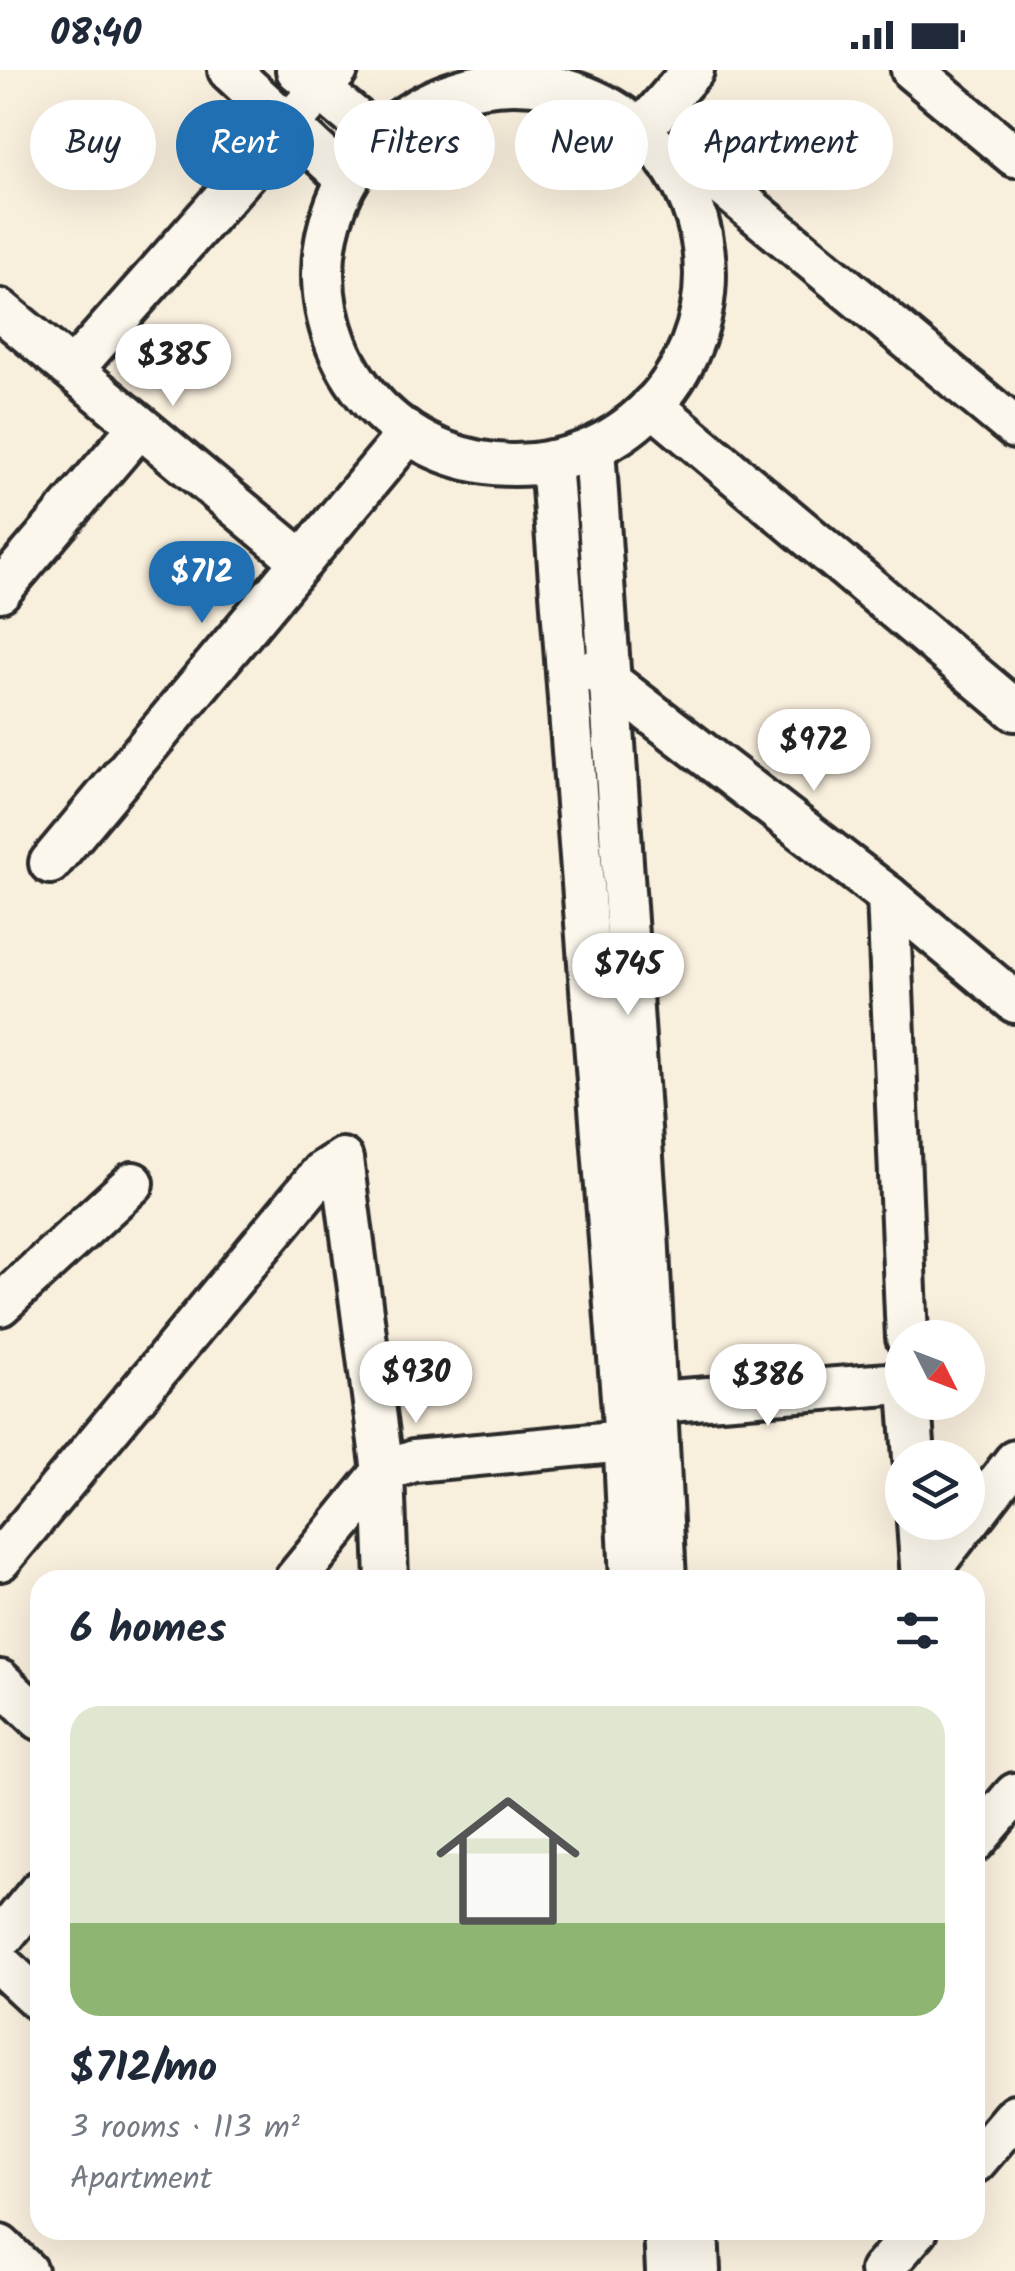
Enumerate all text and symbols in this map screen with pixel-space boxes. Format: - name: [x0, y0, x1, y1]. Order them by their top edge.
- text: 08:40: [50, 5, 141, 65]
- chip: Buy: [30, 100, 156, 190]
- chip: Rent: [176, 100, 314, 190]
- chip: Filters: [334, 100, 495, 190]
- chip: New: [515, 100, 648, 190]
- chip: Apartment: [668, 100, 893, 190]
- pin: $385: [114, 324, 232, 409]
- text: $385: [137, 331, 209, 382]
- pin: $712: [143, 541, 261, 626]
- text: $712: [171, 548, 233, 599]
- pin: $972: [755, 709, 873, 794]
- text: $972: [780, 716, 848, 767]
- pin: $745: [569, 933, 687, 1018]
- text: $745: [594, 940, 662, 991]
- north arrow: [885, 1320, 985, 1420]
- map controls: [885, 1320, 985, 1540]
- pin: $930: [357, 1341, 475, 1426]
- pin: $386: [709, 1344, 827, 1429]
- text: $930: [381, 1348, 451, 1399]
- text: $386: [732, 1351, 804, 1402]
- button: layers: [885, 1440, 985, 1540]
- text: 6 homes: [70, 1597, 226, 1664]
- icon: filters: [890, 1603, 945, 1658]
- icon: home: [418, 1771, 598, 1951]
- text: $712/mo: [70, 2036, 217, 2103]
- text: 3 rooms · 113 m²: [70, 2103, 300, 2154]
- text: Apartment: [70, 2154, 212, 2205]

